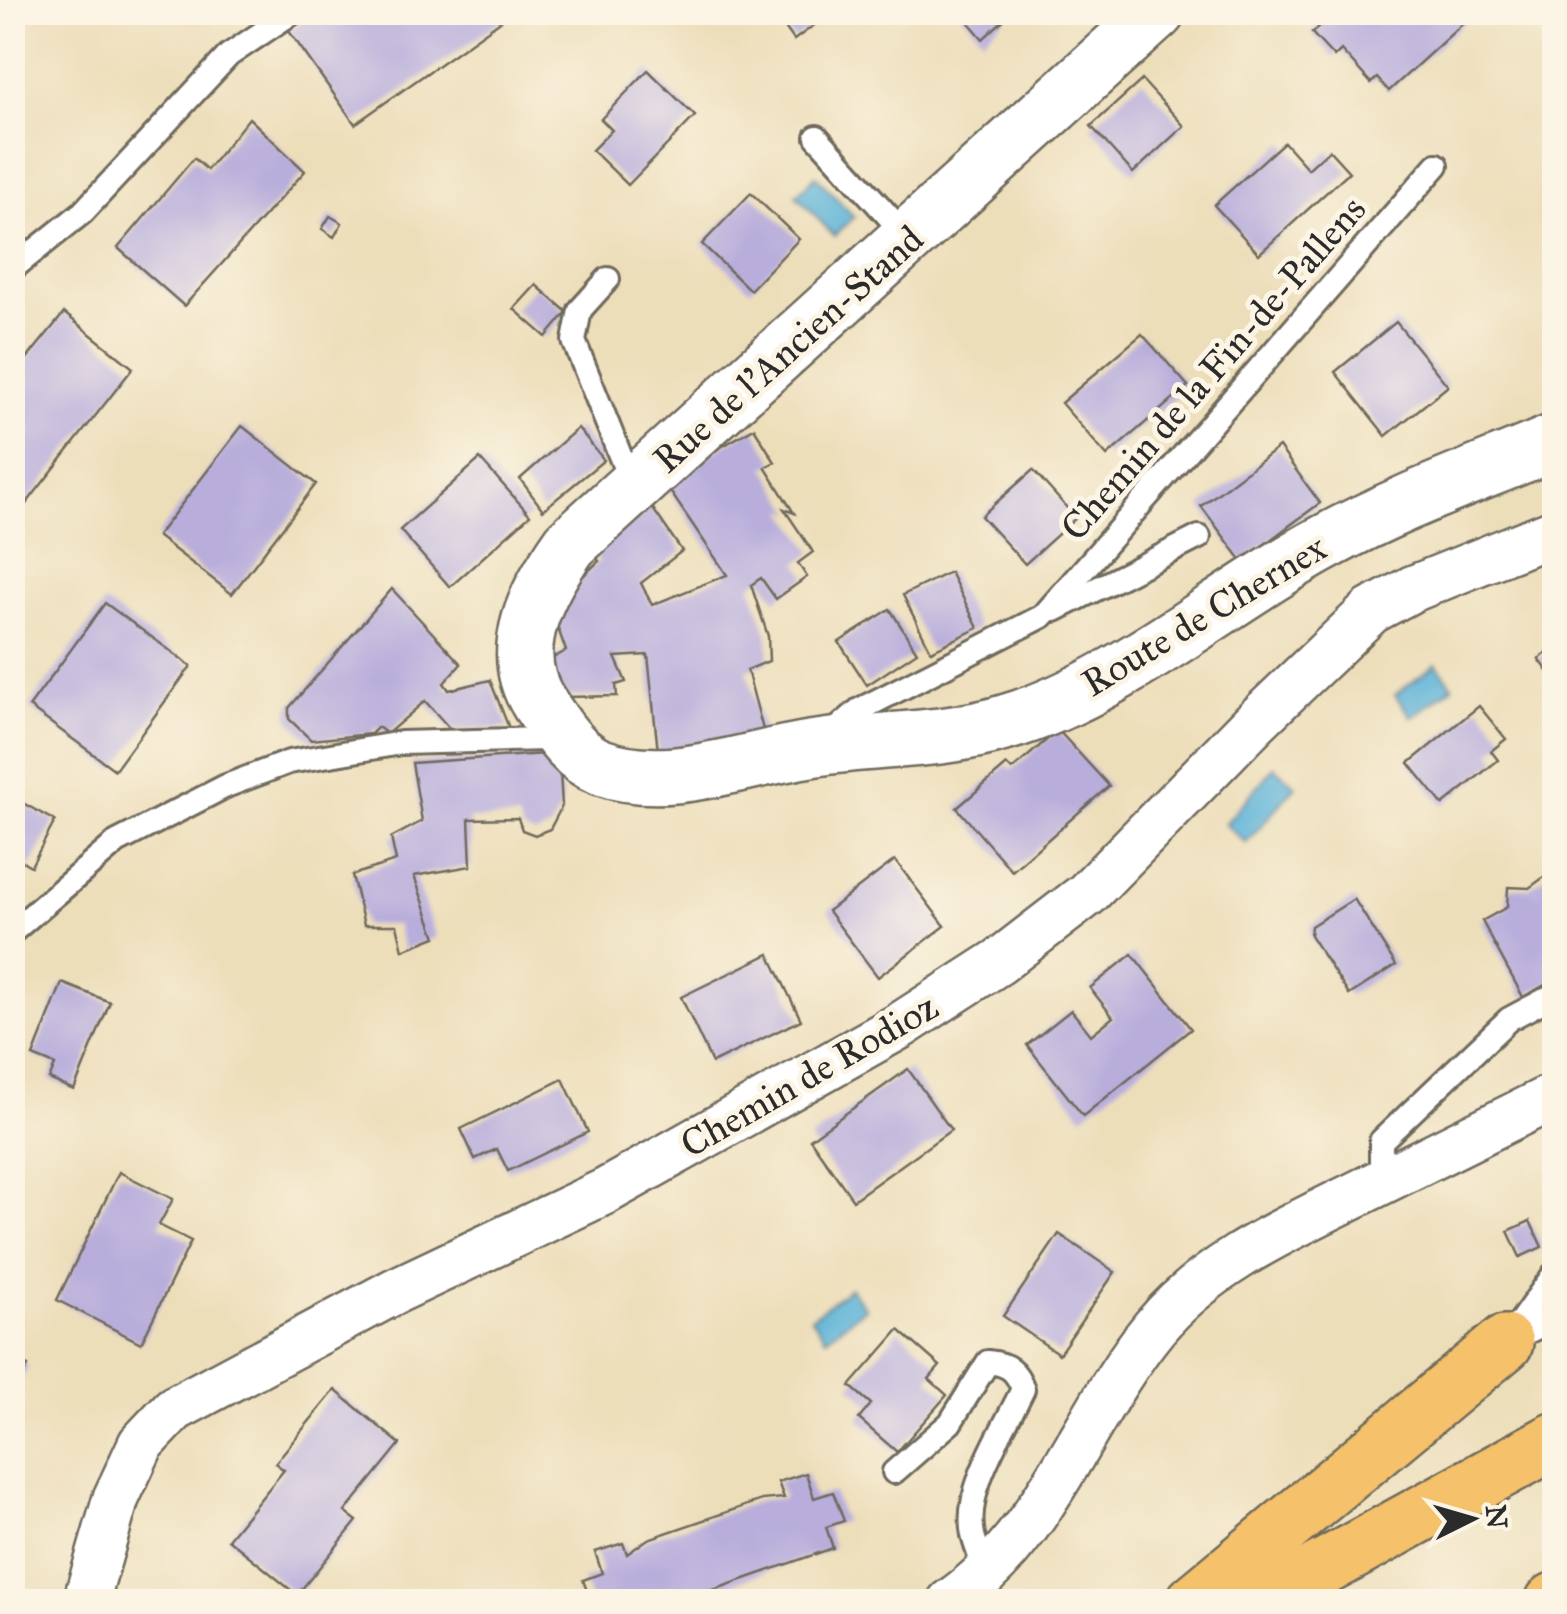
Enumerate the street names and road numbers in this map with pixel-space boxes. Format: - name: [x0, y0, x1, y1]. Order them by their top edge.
- street label: Chemin de la Fin-de-Pallens: [1051, 186, 1375, 550]
- street label: Rue de l'Ancien-Stand: [644, 216, 932, 482]
- street label: Route de Chernex: [1074, 524, 1335, 706]
- street label: Chemin de Rodioz: [672, 983, 946, 1167]

